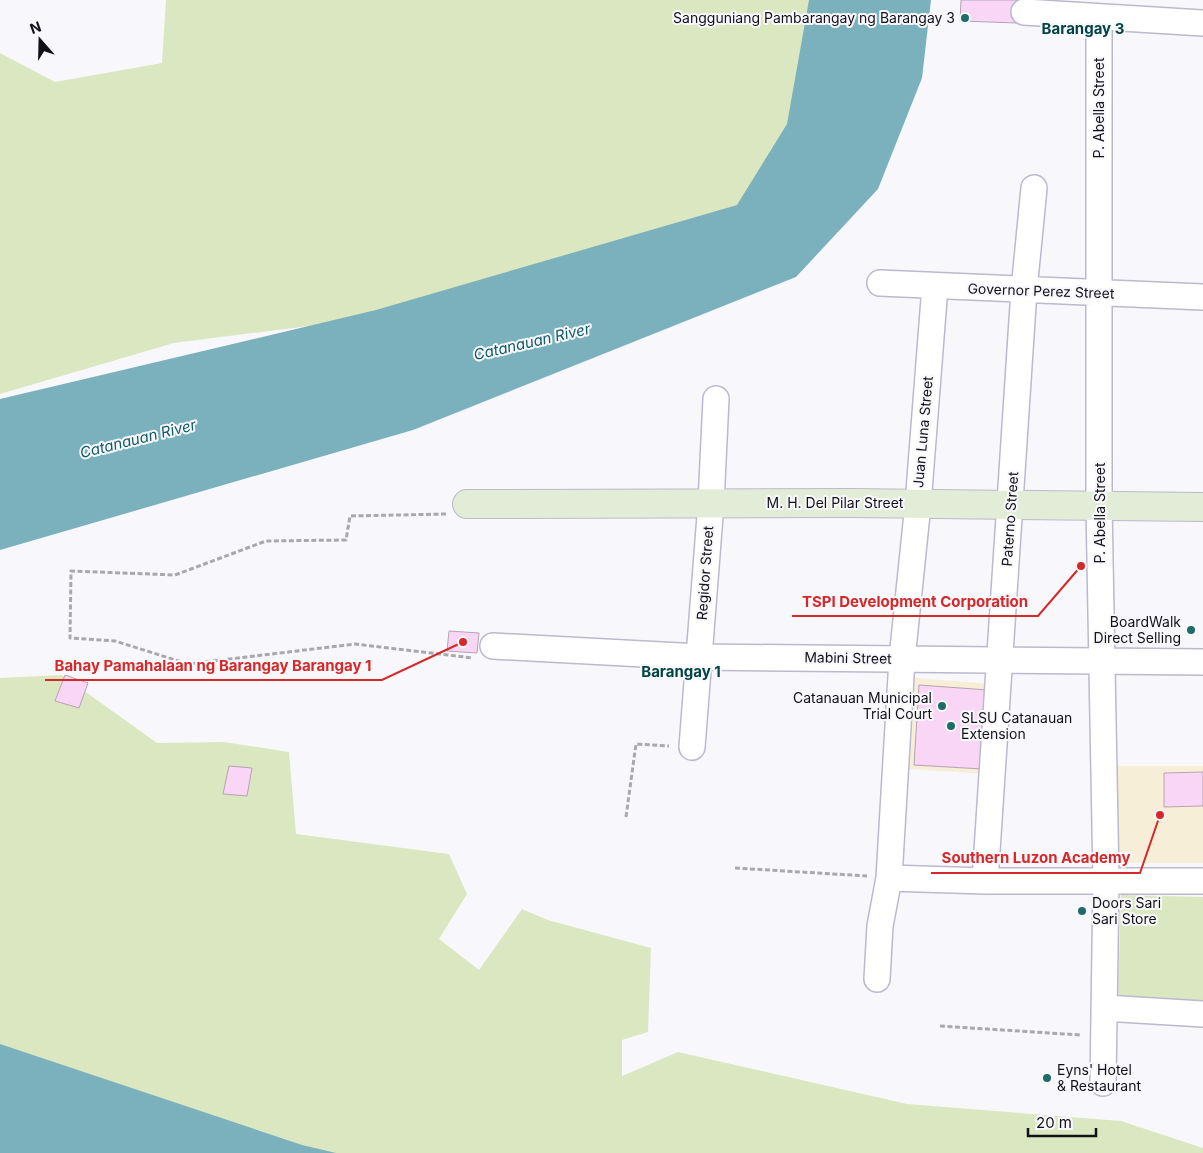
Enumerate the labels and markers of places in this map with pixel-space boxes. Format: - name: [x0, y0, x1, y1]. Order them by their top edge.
- place label: Sangguniang Pambarangay ng Barangay 3: [673, 9, 955, 26]
- marker: Sangguniang Pambarangay ng Barangay 3: [959, 12, 971, 24]
- callout: TSPI Development Corporation: [792, 586, 1038, 616]
- place label: BoardWalk Direct Selling: [1094, 613, 1181, 646]
- marker: BoardWalk Direct Selling: [1185, 624, 1197, 636]
- callout: Bahay Pamahalaan ng Barangay Barangay 1: [45, 650, 382, 680]
- place label: Catanauan Municipal Trial Court: [793, 689, 932, 722]
- marker: Catanauan Municipal Trial Court: [936, 700, 948, 712]
- place label: SLSU Catanauan Extension: [961, 709, 1072, 742]
- marker: SLSU Catanauan Extension: [945, 720, 957, 732]
- callout: Southern Luzon Academy: [931, 843, 1140, 873]
- place label: Doors Sari Sari Store: [1092, 894, 1161, 927]
- marker: Doors Sari Sari Store: [1076, 905, 1088, 917]
- place label: Eyns' Hotel & Restaurant: [1057, 1061, 1142, 1094]
- marker: Eyns' Hotel & Restaurant: [1041, 1072, 1053, 1084]

